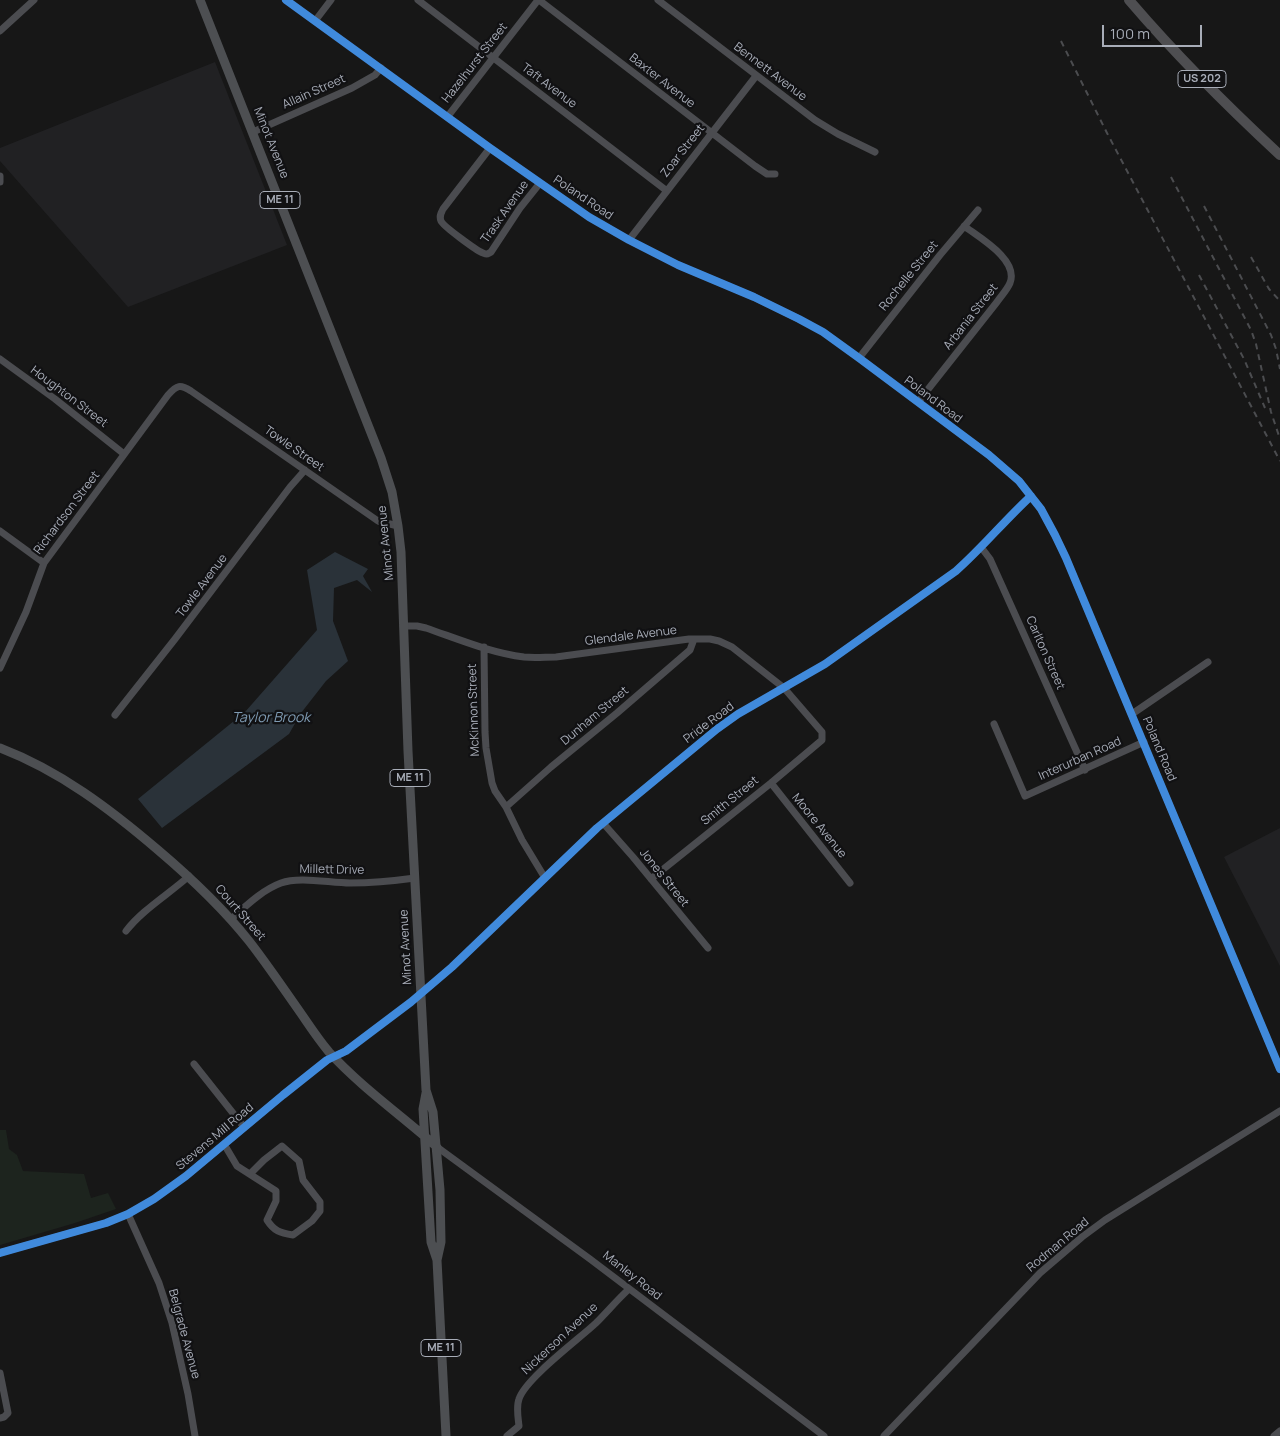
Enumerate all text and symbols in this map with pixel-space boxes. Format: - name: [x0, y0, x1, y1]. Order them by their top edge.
- scale bar: [1105, 15, 1205, 47]
- street label: Hazelhurst Street: [439, 20, 511, 106]
- text: 100 m: [1110, 23, 1150, 44]
- street label: Bennett Avenue: [731, 40, 809, 104]
- street label: Baxter Avenue: [626, 51, 698, 111]
- street label: Taft Avenue: [519, 61, 579, 111]
- road number: US 202: [1178, 70, 1226, 88]
- street label: Allain Street: [280, 72, 348, 112]
- street label: Minot Avenue: [250, 105, 292, 181]
- street label: Zoar Street: [658, 122, 708, 180]
- street label: Poland Road: [550, 173, 616, 223]
- street label: Trask Avenue: [478, 178, 532, 246]
- road number: ME 11: [260, 192, 300, 208]
- street label: Rochelle Street: [876, 238, 942, 314]
- street label: Arbania Street: [941, 281, 1001, 353]
- street label: Houghton Street: [27, 363, 111, 431]
- street label: Poland Road: [901, 374, 965, 426]
- street label: Towle Street: [261, 423, 327, 475]
- street label: Richardson Street: [31, 469, 103, 557]
- street label: Minot Avenue: [375, 505, 397, 581]
- street label: Towle Avenue: [174, 551, 230, 621]
- street label: Carlton Street: [1022, 614, 1068, 692]
- street label: Glendale Avenue: [584, 623, 678, 649]
- street label: McKinnon Street: [465, 663, 483, 757]
- street label: Dunham Street: [558, 684, 632, 748]
- street label: Pride Road: [681, 699, 737, 747]
- water label: Taylor Brook: [232, 710, 310, 726]
- street label: Poland Road: [1139, 715, 1179, 783]
- street label: Interurban Road: [1036, 734, 1124, 784]
- road number: ME 11: [390, 770, 430, 786]
- street label: Smith Street: [698, 773, 762, 829]
- street label: Moore Avenue: [789, 791, 849, 861]
- street label: Jones Street: [636, 846, 692, 910]
- street label: Millett Drive: [299, 862, 365, 878]
- street label: Court Street: [212, 882, 268, 944]
- street label: Minot Avenue: [397, 909, 415, 985]
- street label: Stevens Mill Road: [173, 1100, 257, 1174]
- street label: Rodman Road: [1024, 1215, 1092, 1275]
- street label: Manley Road: [600, 1249, 664, 1303]
- street label: Belgrade Avenue: [165, 1287, 203, 1381]
- street label: Nickerson Avenue: [519, 1300, 601, 1378]
- road number: ME 11: [421, 1340, 461, 1356]

